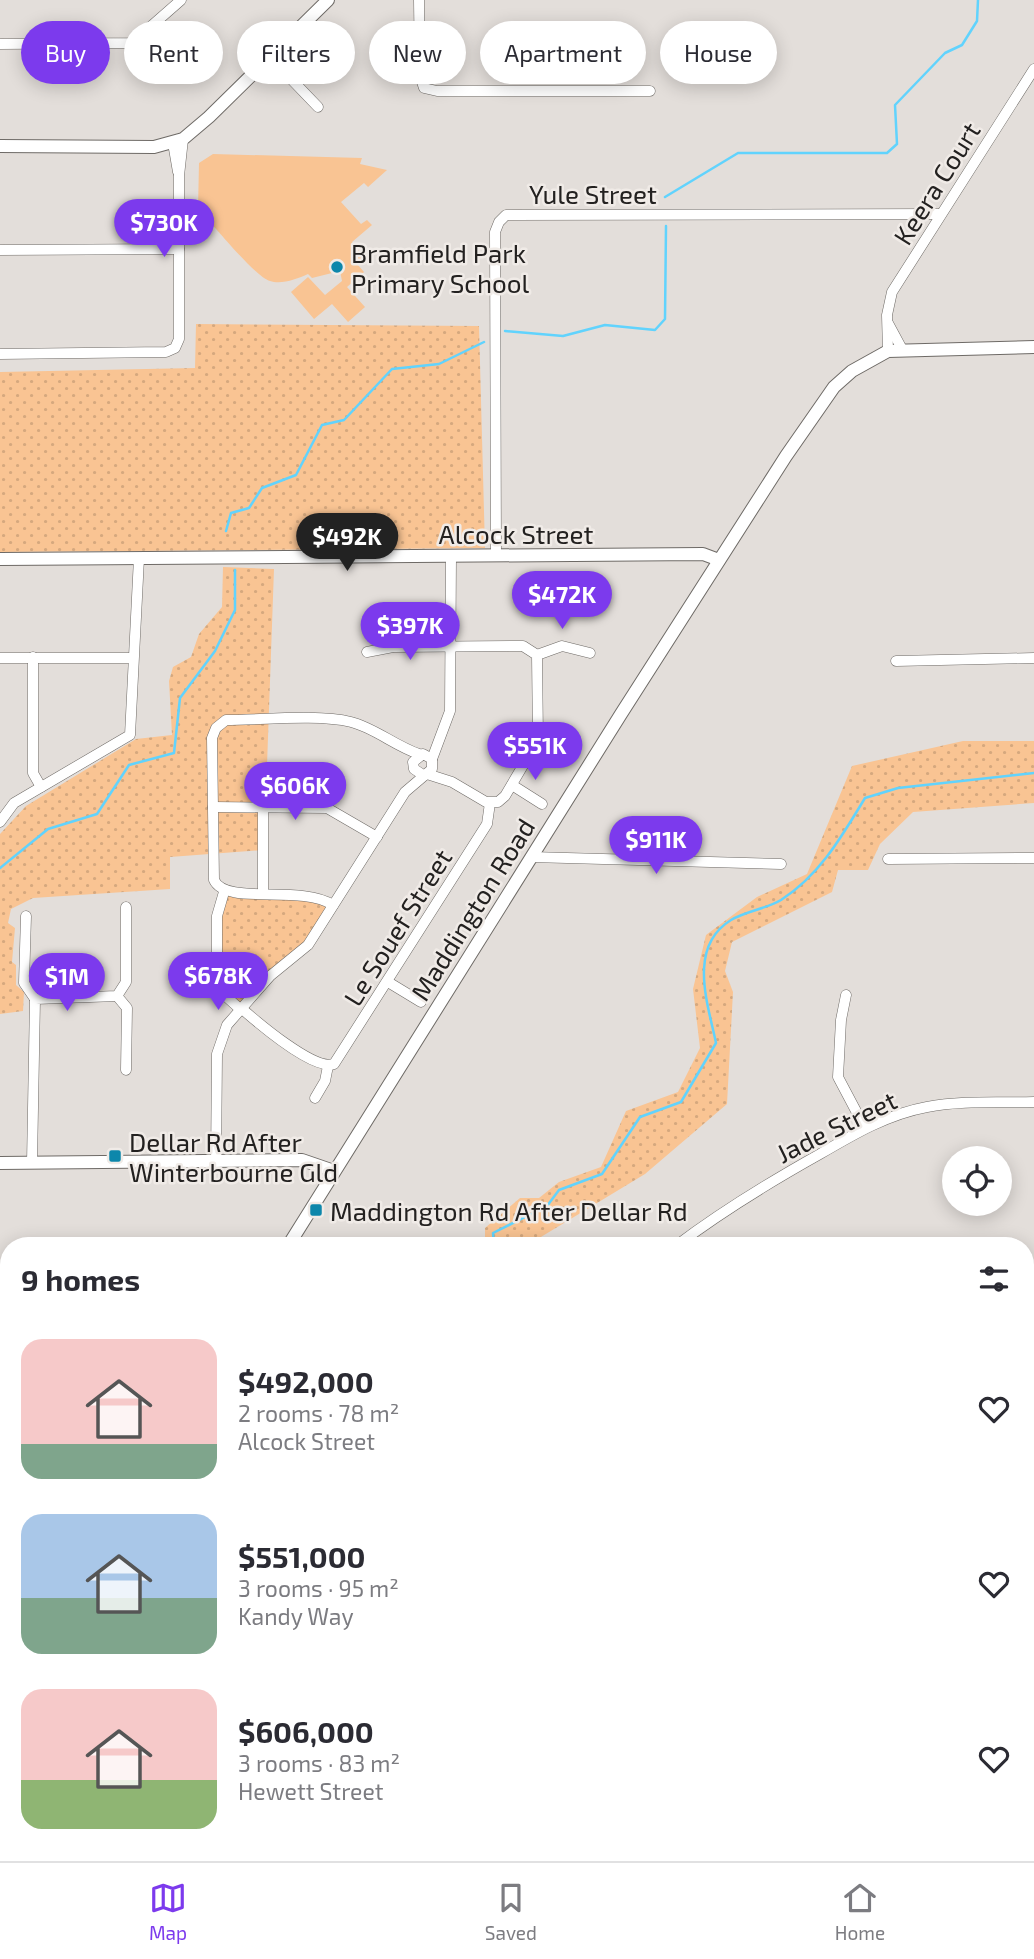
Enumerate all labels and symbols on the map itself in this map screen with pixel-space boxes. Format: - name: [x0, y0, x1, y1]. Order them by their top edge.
- street label: Keera Court: [886, 116, 986, 250]
- street label: Yule Street: [529, 178, 657, 209]
- pin: $730K: [115, 200, 213, 259]
- place label: Bramfield Park Primary School: [351, 237, 530, 298]
- marker: Bramfield Park Primary School: [329, 259, 345, 275]
- pin: $492K: [298, 514, 396, 573]
- street label: Alcock Street: [439, 518, 594, 549]
- pin: $472K: [513, 572, 611, 631]
- pin: $397K: [361, 602, 459, 662]
- pin: $551K: [486, 722, 584, 782]
- pin: $606K: [246, 762, 344, 822]
- street label: Maddington Road: [404, 812, 540, 1006]
- pin: $911K: [607, 816, 705, 876]
- street label: Le Souef Street: [337, 843, 458, 1011]
- pin: $678K: [169, 953, 267, 1012]
- pin: $1M: [33, 954, 101, 1013]
- street label: Jade Street: [771, 1084, 901, 1168]
- place label: Dellar Rd After Winterbourne Gld: [129, 1126, 338, 1187]
- marker: Dellar Rd After Winterbourne Gld: [107, 1148, 123, 1164]
- place label: Maddington Rd After Dellar Rd: [330, 1195, 688, 1226]
- marker: Maddington Rd After Dellar Rd: [308, 1202, 324, 1218]

